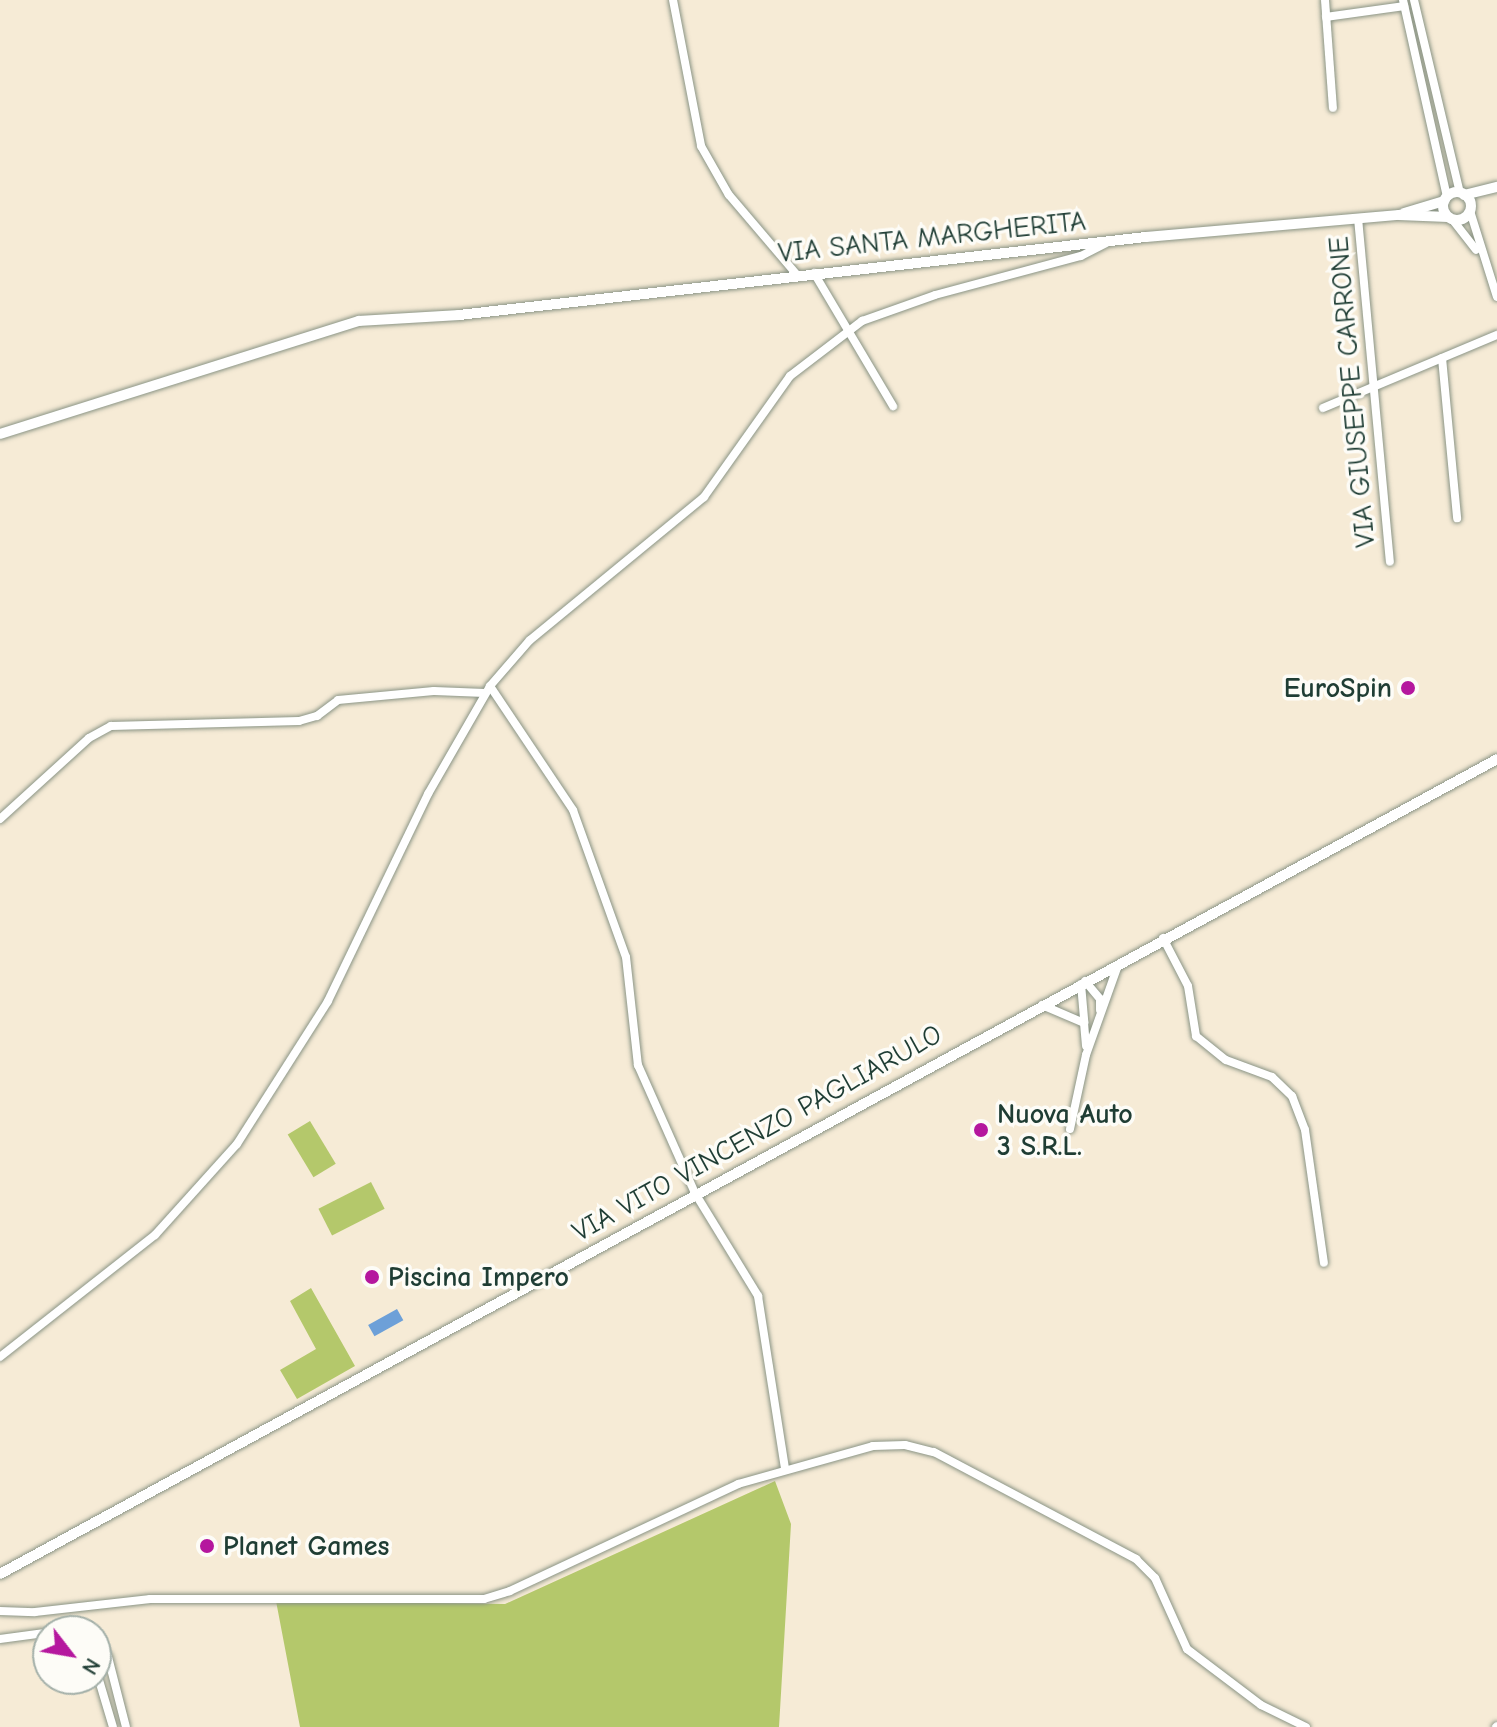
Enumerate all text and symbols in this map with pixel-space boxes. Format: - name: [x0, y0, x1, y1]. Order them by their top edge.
- street label: VIA SANTA MARGHERITA: [776, 204, 1088, 270]
- street label: VIA GIUSEPPE CARRONE: [1322, 235, 1382, 549]
- place label: EuroSpin: [1284, 671, 1392, 705]
- marker: EuroSpin: [1399, 679, 1417, 697]
- street label: VIA VITO VINCENZO PAGLIARULO: [567, 1017, 947, 1249]
- place label: Nuova Auto 3 S.R.L.: [997, 1097, 1133, 1163]
- marker: Nuova Auto 3 S.R.L.: [972, 1121, 990, 1139]
- place label: Piscina Impero: [388, 1260, 569, 1294]
- marker: Piscina Impero: [363, 1268, 381, 1286]
- place label: Planet Games: [223, 1529, 389, 1563]
- marker: Planet Games: [198, 1537, 216, 1555]
- north arrow: [32, 1615, 112, 1695]
- text: N: [76, 1653, 106, 1679]

